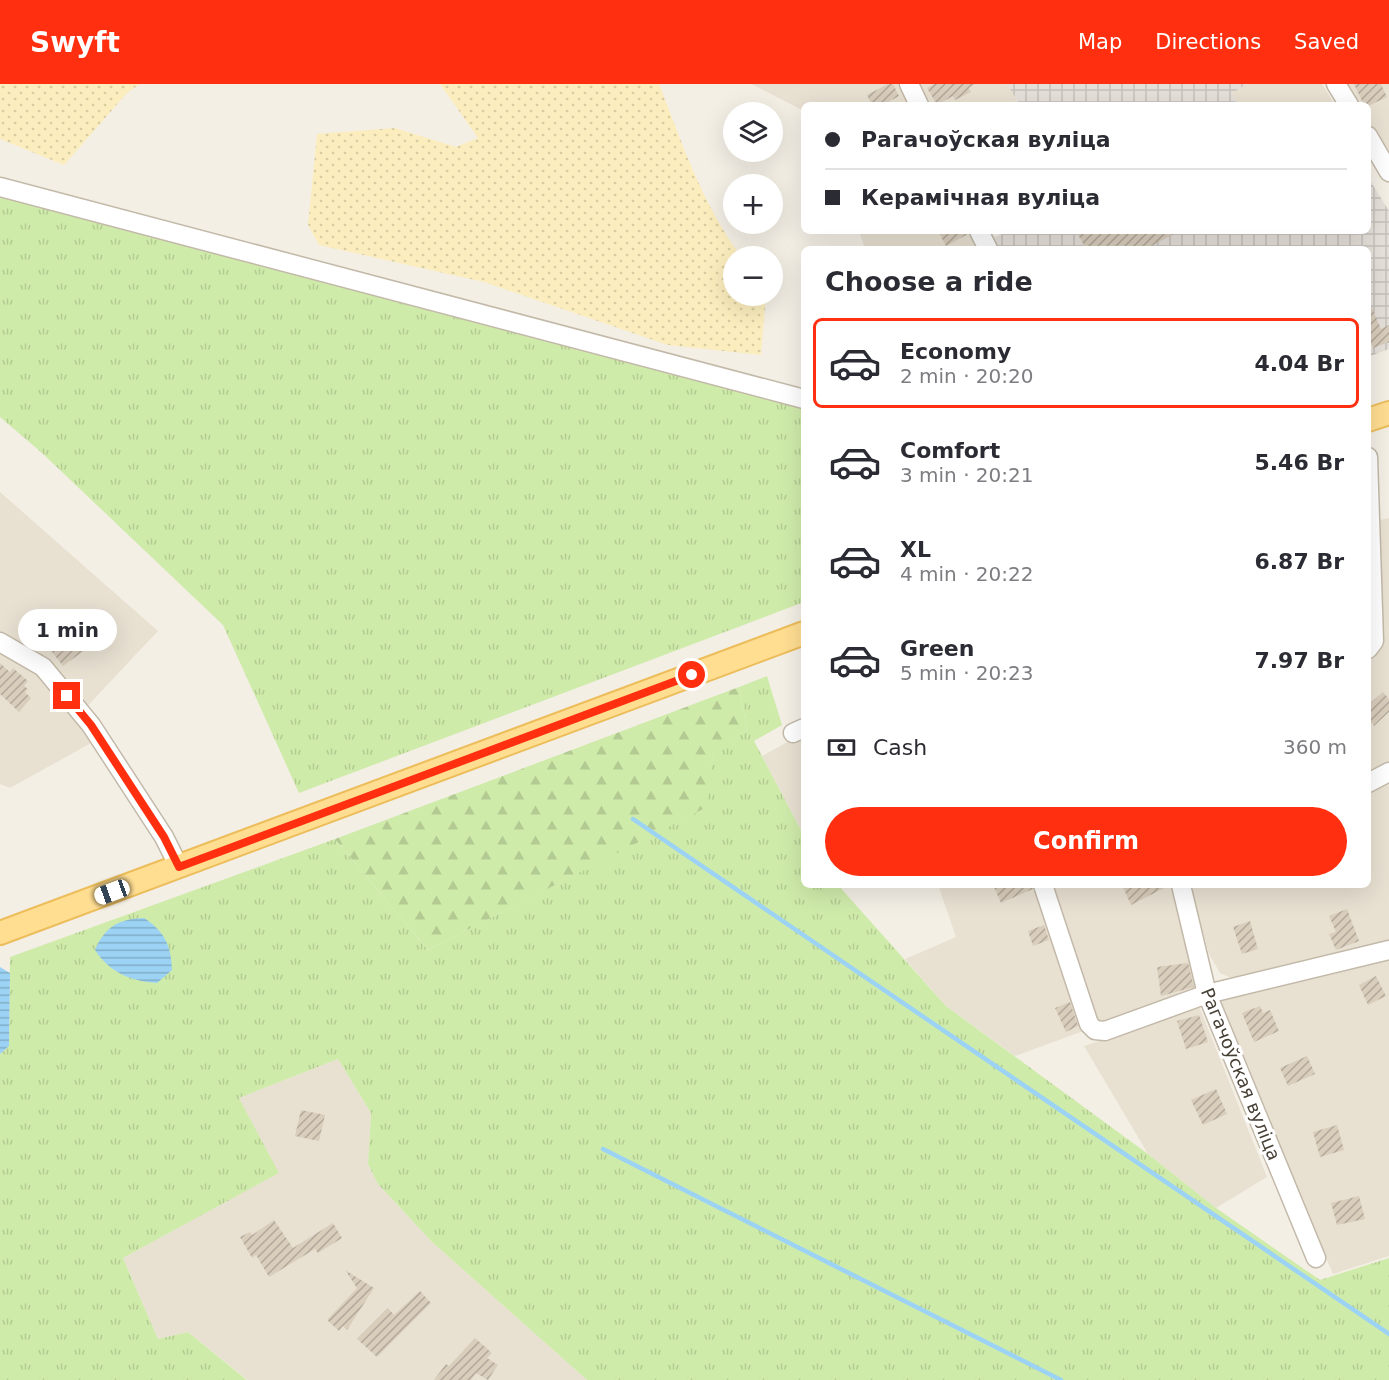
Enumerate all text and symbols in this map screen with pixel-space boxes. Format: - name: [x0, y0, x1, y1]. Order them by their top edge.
- text: Swyft: [30, 26, 120, 59]
- text: Map: [1078, 30, 1122, 54]
- text: Directions: [1155, 30, 1261, 54]
- text: Saved: [1294, 30, 1359, 54]
- map controls: [723, 102, 783, 306]
- button: layers: [723, 102, 783, 162]
- text: Рагачоўская вуліца: [861, 127, 1111, 152]
- button: +: [723, 174, 783, 234]
- text: Керамічная вуліца: [861, 185, 1100, 210]
- button: −: [723, 246, 783, 306]
- text: Choose a ride: [825, 266, 1033, 297]
- icon: car: [828, 336, 882, 390]
- text: Economy: [900, 339, 1011, 364]
- text: 4.04 Br: [1254, 351, 1344, 376]
- text: 2 min · 20:20: [900, 364, 1034, 388]
- icon: car: [828, 435, 882, 489]
- text: Comfort: [900, 438, 1000, 463]
- text: 5.46 Br: [1254, 450, 1344, 475]
- text: 3 min · 20:21: [900, 463, 1034, 487]
- icon: car: [828, 534, 882, 588]
- text: XL: [900, 537, 931, 562]
- text: 6.87 Br: [1254, 549, 1344, 574]
- text: 4 min · 20:22: [900, 562, 1034, 586]
- callout: 1 min: [17, 609, 116, 651]
- text: 1 min: [36, 618, 99, 642]
- icon: car: [828, 633, 882, 687]
- text: Green: [900, 636, 974, 661]
- text: 7.97 Br: [1254, 648, 1344, 673]
- route start: [678, 661, 705, 688]
- text: 5 min · 20:23: [900, 661, 1034, 685]
- route end: [53, 682, 80, 709]
- icon: cash: [825, 731, 858, 764]
- text: Cash: [873, 735, 927, 760]
- text: 360 m: [1283, 735, 1347, 759]
- button: Confirm: [825, 807, 1347, 876]
- car: [92, 877, 132, 907]
- street label: Рагачоўская вуліца: [1197, 985, 1285, 1163]

